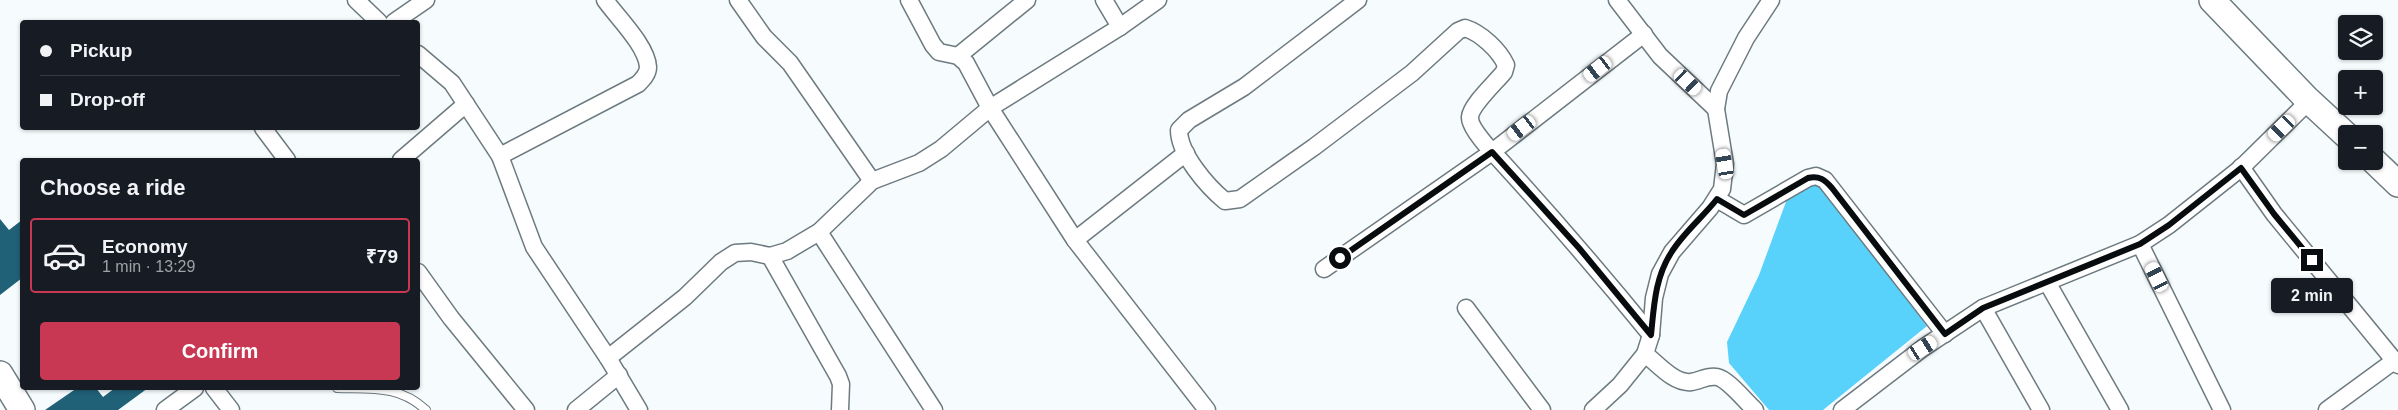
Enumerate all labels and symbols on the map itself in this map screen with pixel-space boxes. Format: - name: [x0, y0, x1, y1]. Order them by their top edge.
- car: [1581, 54, 1614, 84]
- car: [1671, 66, 1704, 98]
- car: [2266, 112, 2298, 144]
- car: [1505, 113, 1538, 143]
- car: [1715, 148, 1734, 180]
- route start: [1329, 247, 1351, 269]
- route end: [2301, 249, 2323, 271]
- car: [2143, 260, 2170, 294]
- callout: 2 min: [2271, 278, 2353, 312]
- car: [1906, 334, 1939, 362]

